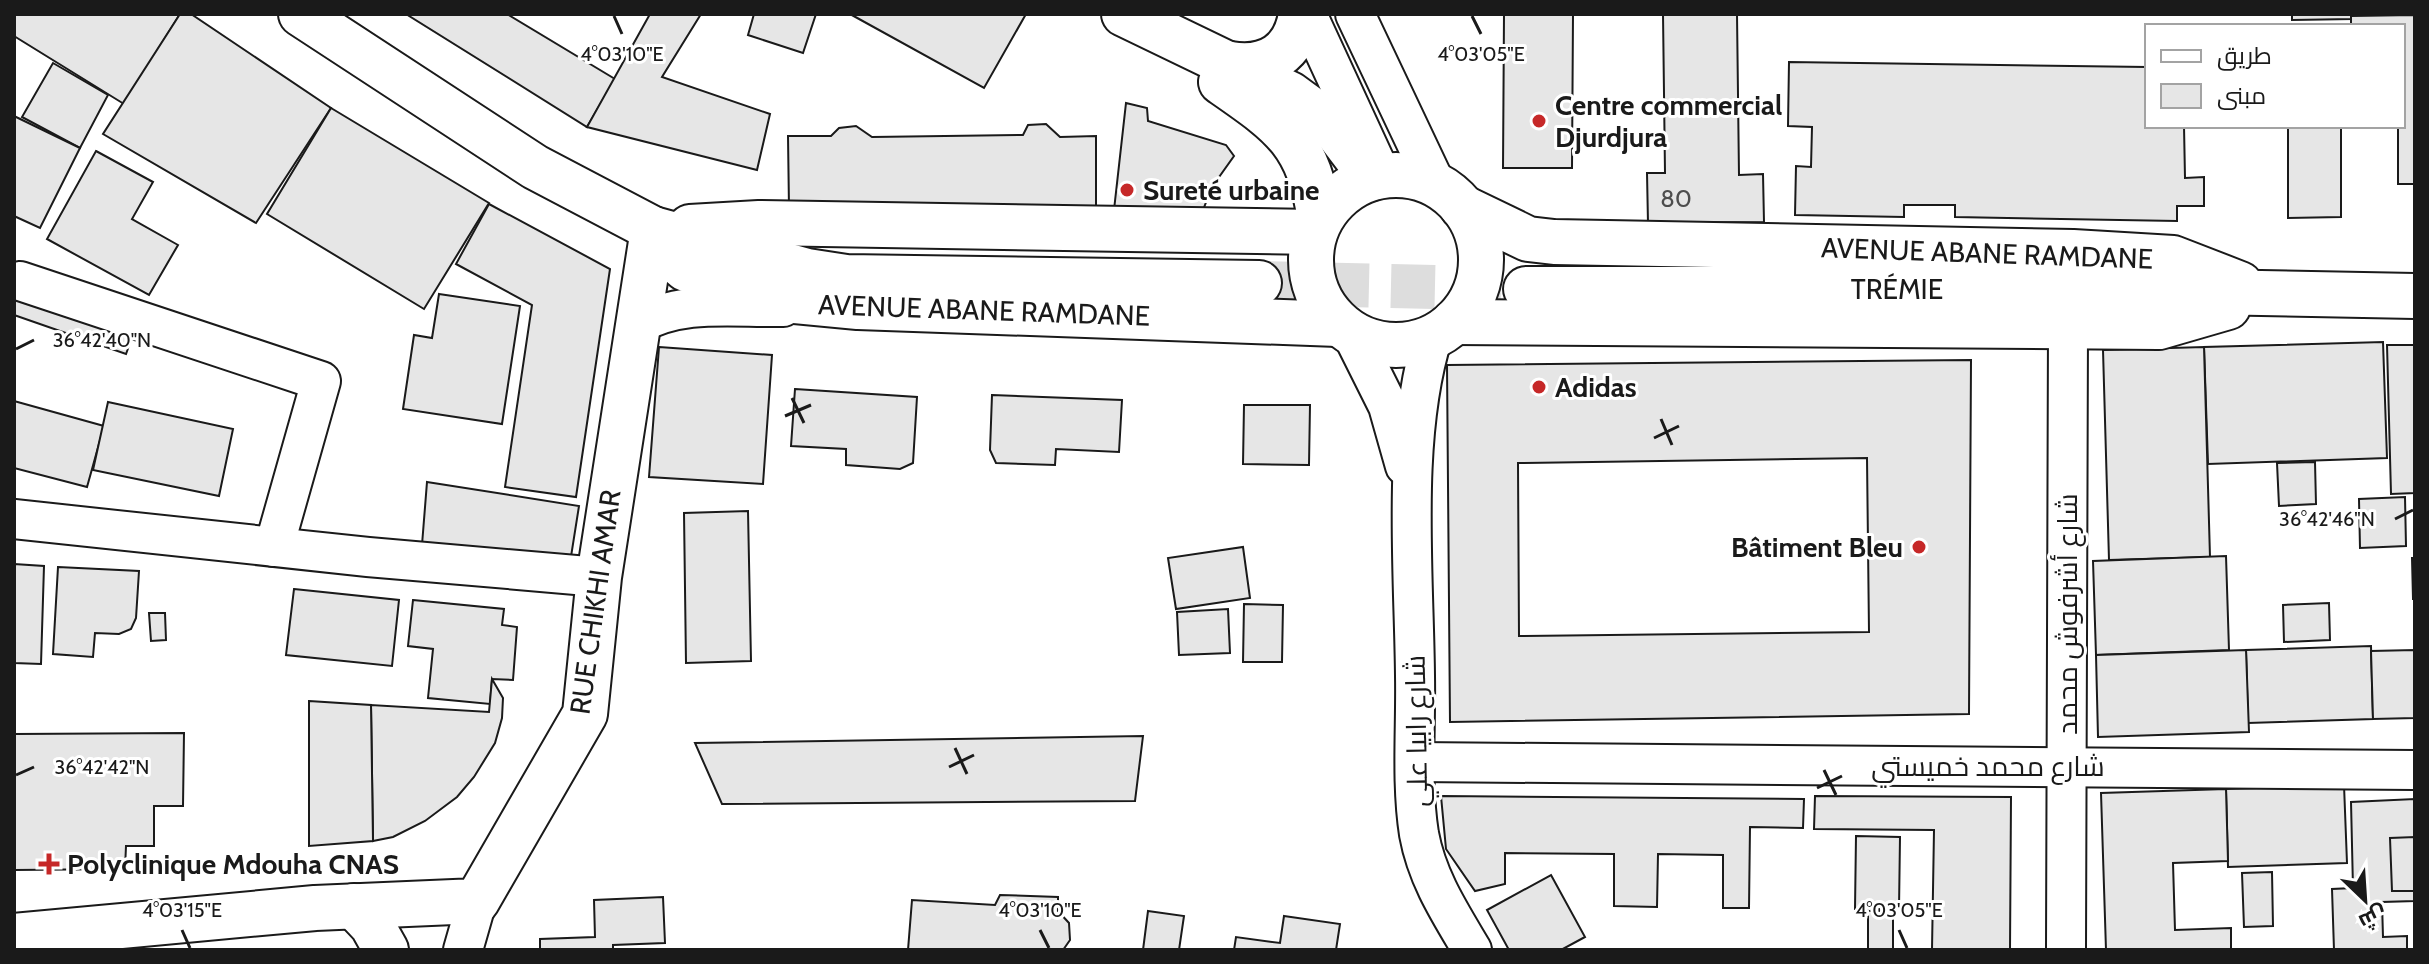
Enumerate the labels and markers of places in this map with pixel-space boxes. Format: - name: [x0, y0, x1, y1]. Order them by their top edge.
- place label: Centre commercial Djurdjura: [1555, 88, 1782, 154]
- marker: Centre commercial Djurdjura: [1530, 112, 1548, 130]
- place label: Sureté urbaine: [1143, 173, 1320, 207]
- marker: Sureté urbaine: [1118, 181, 1136, 199]
- place label: Adidas: [1555, 370, 1637, 404]
- marker: Adidas: [1530, 378, 1548, 396]
- place label: Bâtiment Bleu: [1731, 530, 1903, 564]
- marker: Bâtiment Bleu: [1910, 538, 1928, 556]
- place label: Polyclinique Mdouha CNAS: [67, 847, 399, 881]
- marker: Polyclinique Mdouha CNAS: [38, 853, 60, 875]

